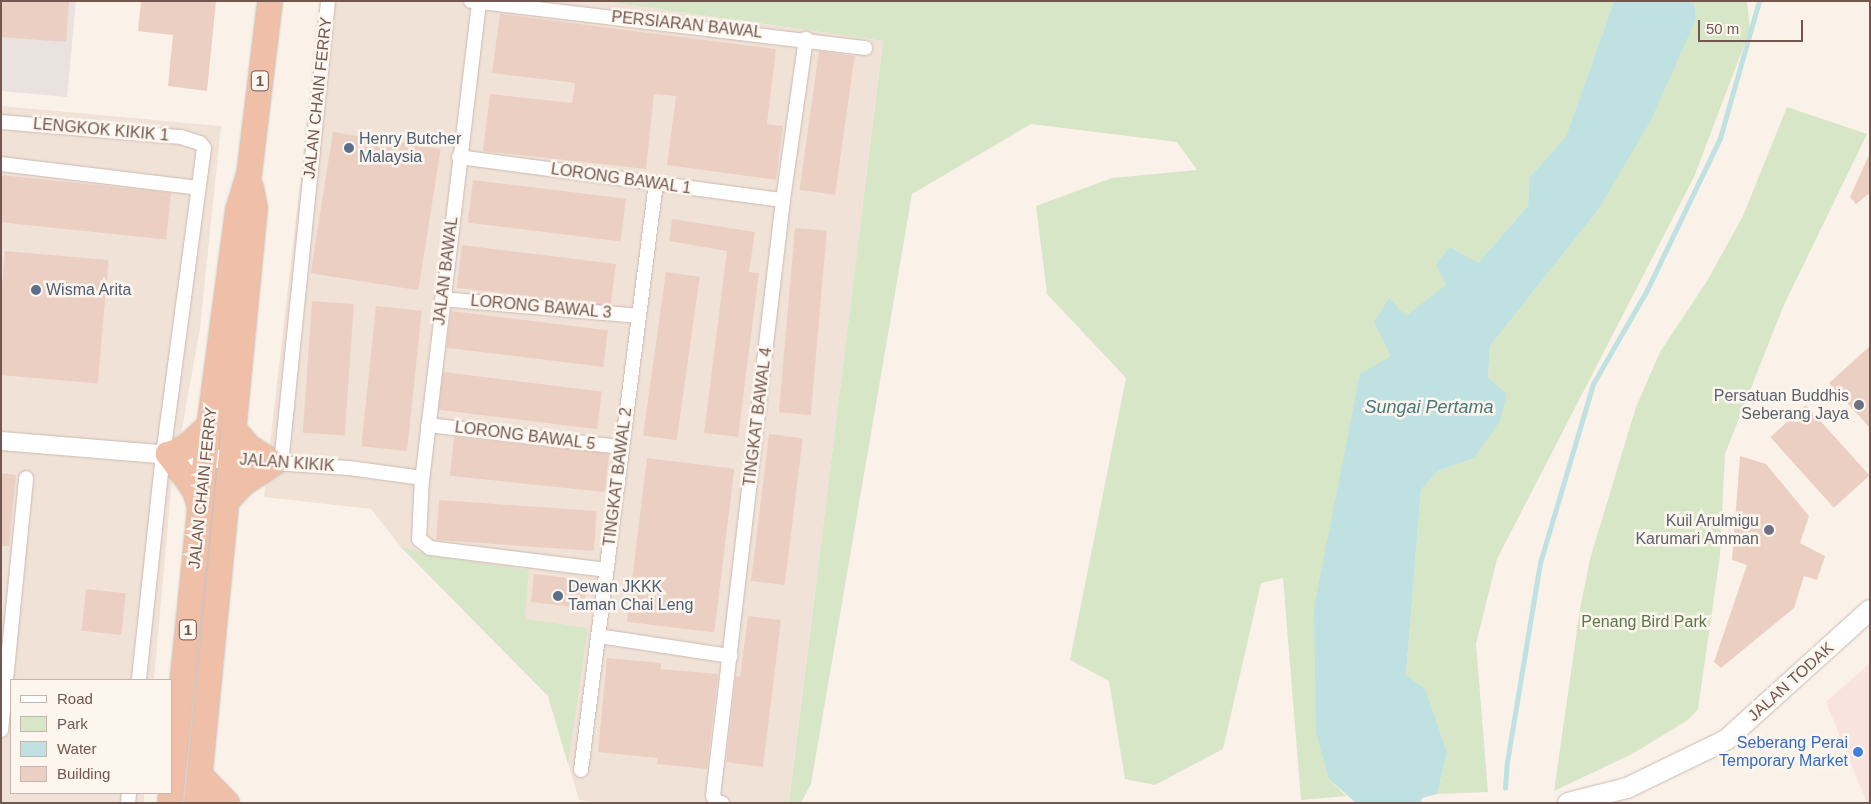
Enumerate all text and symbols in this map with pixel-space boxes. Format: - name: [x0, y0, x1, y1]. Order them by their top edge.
- street label: PERSIARAN BAWAL: [611, 8, 763, 42]
- scale bar: [1701, 10, 1806, 42]
- street label: JALAN CHAIN FERRY: [300, 16, 336, 180]
- text: 50 m: [1706, 20, 1739, 37]
- road number: 1: [250, 68, 270, 94]
- street label: LENGKOK KIKIK 1: [32, 115, 170, 145]
- place label: Henry Butcher Malaysia: [359, 129, 461, 167]
- marker: Henry Butcher Malaysia: [343, 142, 355, 154]
- street label: LORONG BAWAL 1: [549, 160, 693, 198]
- street label: JALAN BAWAL: [430, 216, 462, 326]
- place label: Wisma Arita: [46, 280, 132, 300]
- marker: Wisma Arita: [30, 284, 42, 296]
- street label: LORONG BAWAL 3: [469, 291, 613, 323]
- street label: TINGKAT BAWAL 4: [740, 346, 776, 488]
- place label: Persatuan Buddhis Seberang Jaya: [1714, 386, 1849, 424]
- water label: Sungai Pertama: [1364, 396, 1494, 418]
- marker: Persatuan Buddhis Seberang Jaya: [1853, 399, 1865, 411]
- street label: JALAN CHAIN FERRY: [185, 406, 221, 570]
- street label: TINGKAT BAWAL 2: [600, 406, 636, 548]
- street label: LORONG BAWAL 5: [453, 418, 597, 454]
- street label: JALAN KIKIK: [239, 450, 335, 476]
- place label: Kuil Arulmigu Karumari Amman: [1635, 511, 1759, 549]
- marker: Kuil Arulmigu Karumari Amman: [1763, 524, 1775, 536]
- place label: Dewan JKKK Taman Chai Leng: [568, 577, 693, 615]
- marker: Dewan JKKK Taman Chai Leng: [552, 590, 564, 602]
- park label: Penang Bird Park: [1581, 612, 1707, 632]
- road number: 1: [178, 618, 198, 642]
- street label: JALAN TODAK: [1744, 638, 1838, 726]
- legend: [10, 679, 172, 794]
- text: Road: [57, 690, 93, 707]
- text: Park: [57, 715, 88, 732]
- place label: Seberang Perai Temporary Market: [1719, 733, 1848, 771]
- text: Water: [57, 740, 96, 757]
- marker: Seberang Perai Temporary Market: [1852, 746, 1864, 758]
- text: Building: [57, 765, 110, 782]

